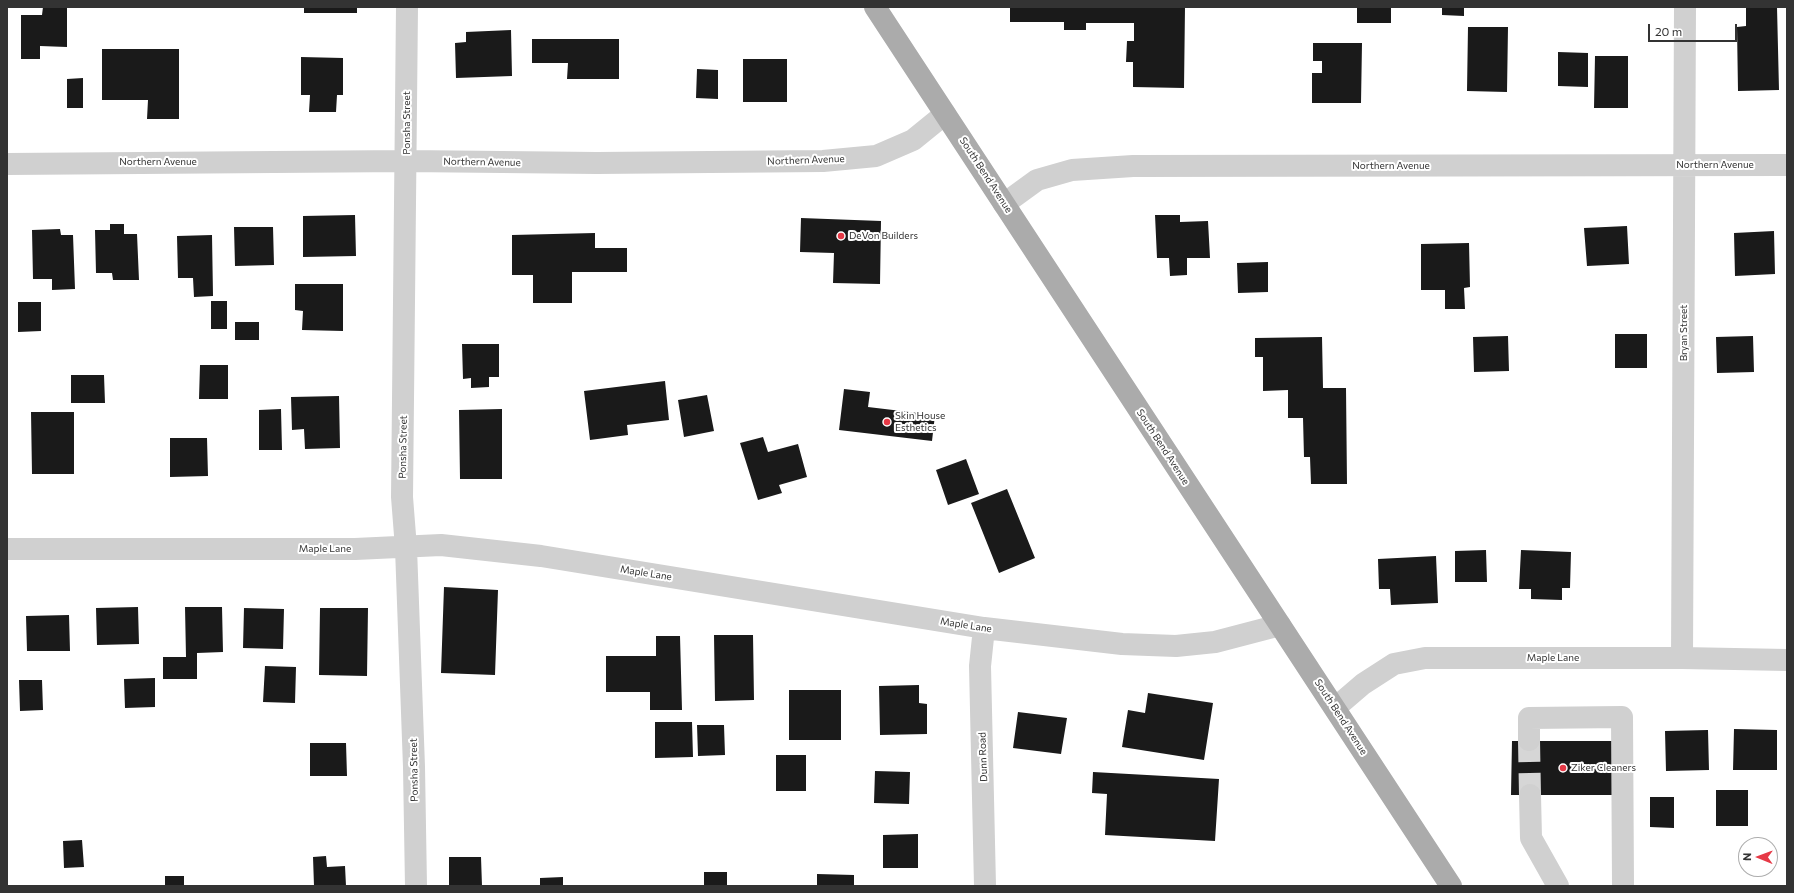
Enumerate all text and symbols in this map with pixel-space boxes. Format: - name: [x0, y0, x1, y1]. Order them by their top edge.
- scale bar: [1650, 16, 1739, 42]
- text: 20 m: [1655, 24, 1682, 38]
- street label: Ponsha Street: [401, 91, 413, 155]
- street label: South Bend Avenue: [957, 135, 1015, 215]
- street label: Northern Avenue: [767, 153, 845, 167]
- street label: Northern Avenue: [443, 155, 521, 169]
- street label: Northern Avenue: [119, 156, 197, 168]
- street label: Northern Avenue: [1676, 159, 1754, 171]
- street label: Northern Avenue: [1352, 160, 1430, 172]
- place label: DeVon Builders: [849, 230, 918, 242]
- marker: DeVon Builders: [836, 231, 846, 241]
- street label: Bryan Street: [1678, 305, 1690, 361]
- street label: South Bend Avenue: [1134, 407, 1192, 487]
- place label: Skin House Esthetics: [895, 410, 945, 434]
- street label: Ponsha Street: [396, 415, 410, 479]
- marker: Skin House Esthetics: [882, 417, 892, 427]
- street label: Maple Lane: [299, 543, 351, 555]
- street label: Maple Lane: [619, 563, 673, 583]
- street label: Maple Lane: [939, 615, 993, 635]
- street label: Maple Lane: [1527, 652, 1579, 664]
- street label: South Bend Avenue: [1312, 677, 1370, 757]
- street label: Dunn Road: [976, 732, 990, 782]
- street label: Ponsha Street: [407, 738, 421, 802]
- place label: Ziker Cleaners: [1571, 762, 1636, 774]
- marker: Ziker Cleaners: [1558, 763, 1568, 773]
- north arrow: [1738, 837, 1778, 877]
- text: N: [1740, 853, 1753, 861]

